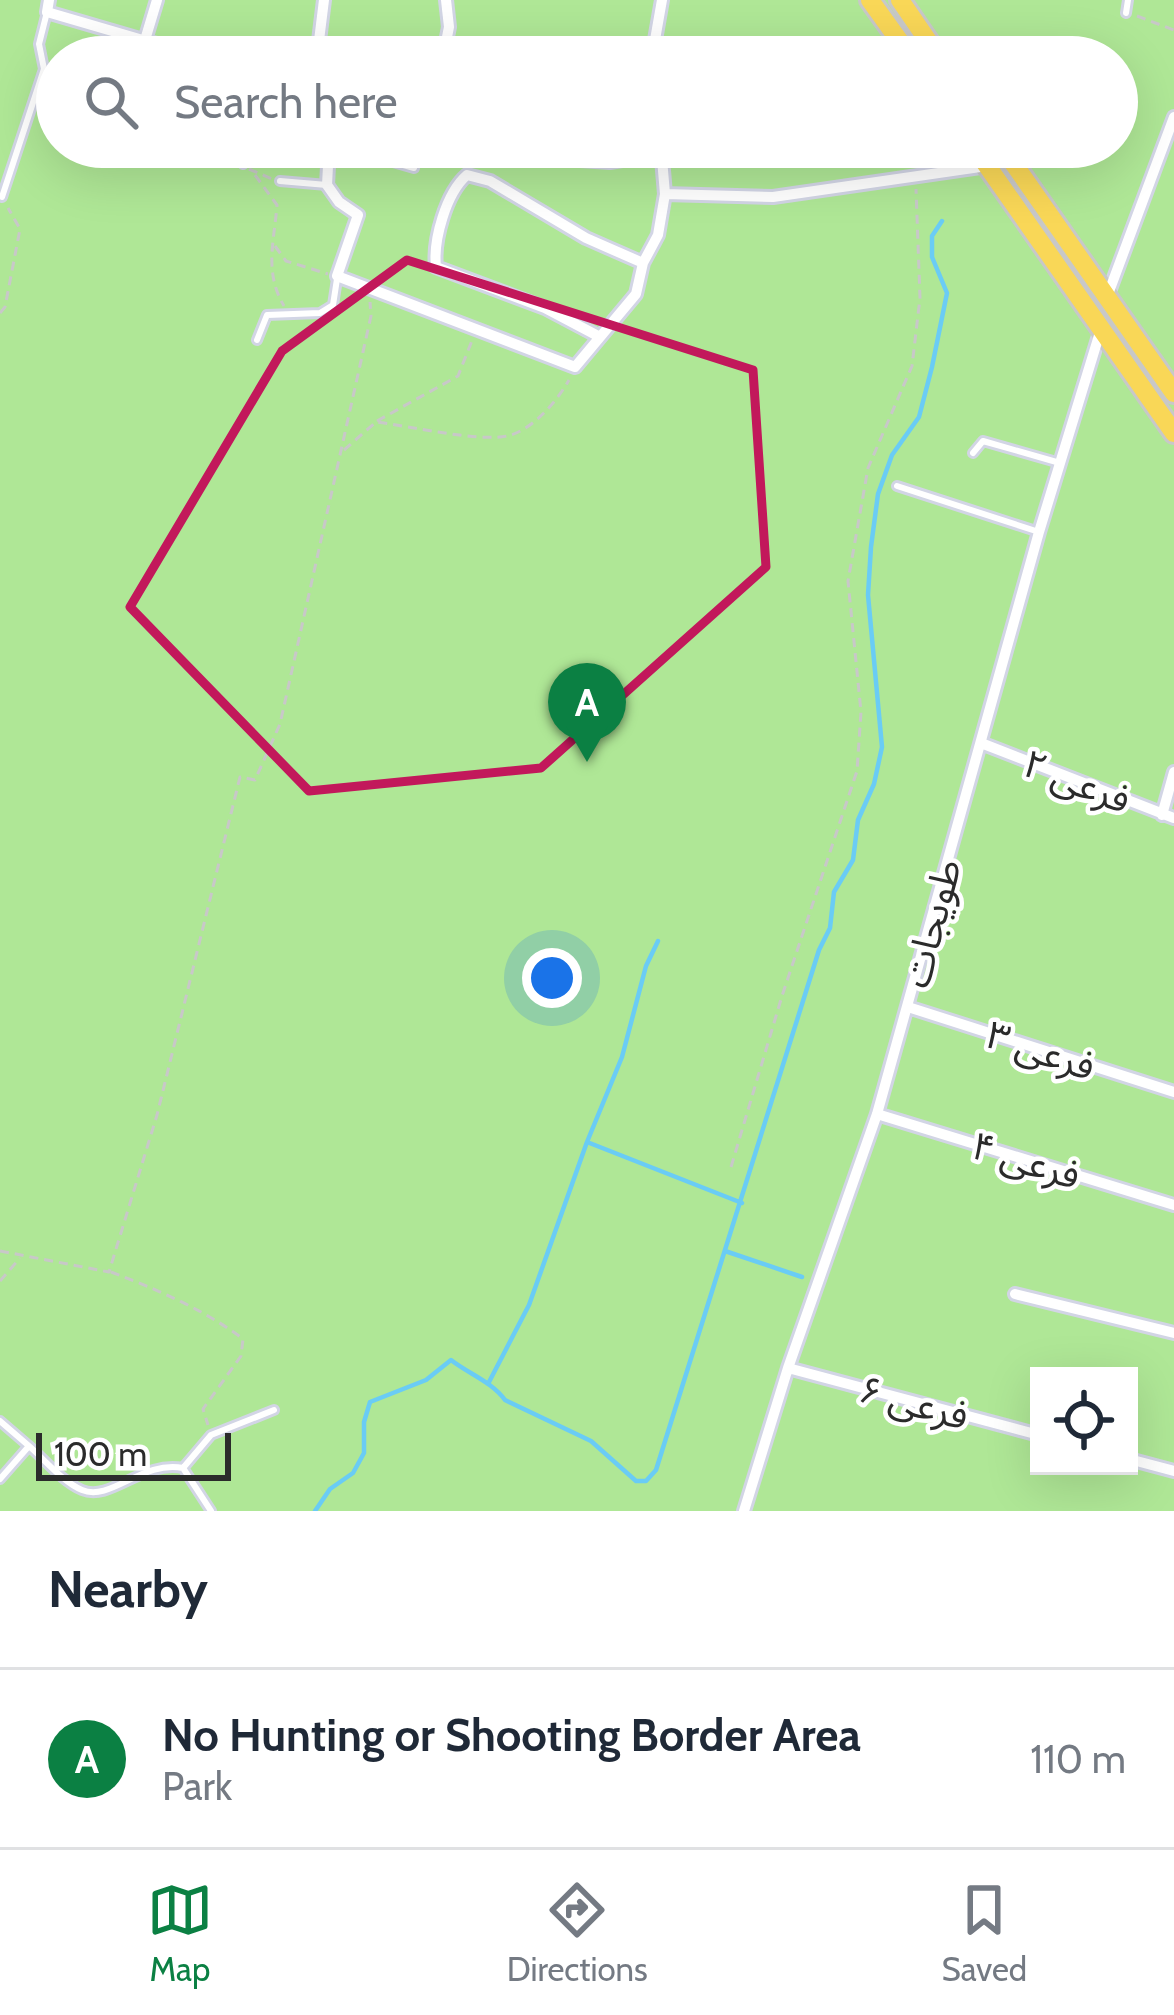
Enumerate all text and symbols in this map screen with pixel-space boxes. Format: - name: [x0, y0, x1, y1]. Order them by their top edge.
- search box: [36, 36, 1138, 168]
- icon: search: [78, 69, 144, 135]
- text: Search here: [174, 75, 398, 129]
- pin: A: [548, 663, 626, 762]
- street label: فرعی ۲: [1016, 739, 1138, 823]
- street label: طویجات: [891, 853, 971, 993]
- your location: [522, 948, 582, 1008]
- street label: فرعی ۳: [981, 1010, 1101, 1090]
- street label: فرعی ۴: [966, 1121, 1086, 1199]
- street label: فرعی ۶: [854, 1364, 974, 1440]
- map controls: [1030, 1367, 1138, 1475]
- button: locate: [1030, 1367, 1138, 1475]
- scale bar: [36, 1427, 231, 1480]
- text: 100 m: [54, 1434, 147, 1474]
- text: Nearby: [48, 1558, 208, 1620]
- text: No Hunting or Shooting Border Area: [162, 1708, 861, 1762]
- text: A: [75, 1735, 99, 1783]
- text: 110 m: [1030, 1735, 1126, 1783]
- text: Park: [162, 1762, 232, 1810]
- tab: Map: [147, 1877, 213, 1989]
- tab: Directions: [507, 1877, 648, 1989]
- tab: Saved: [941, 1877, 1027, 1989]

